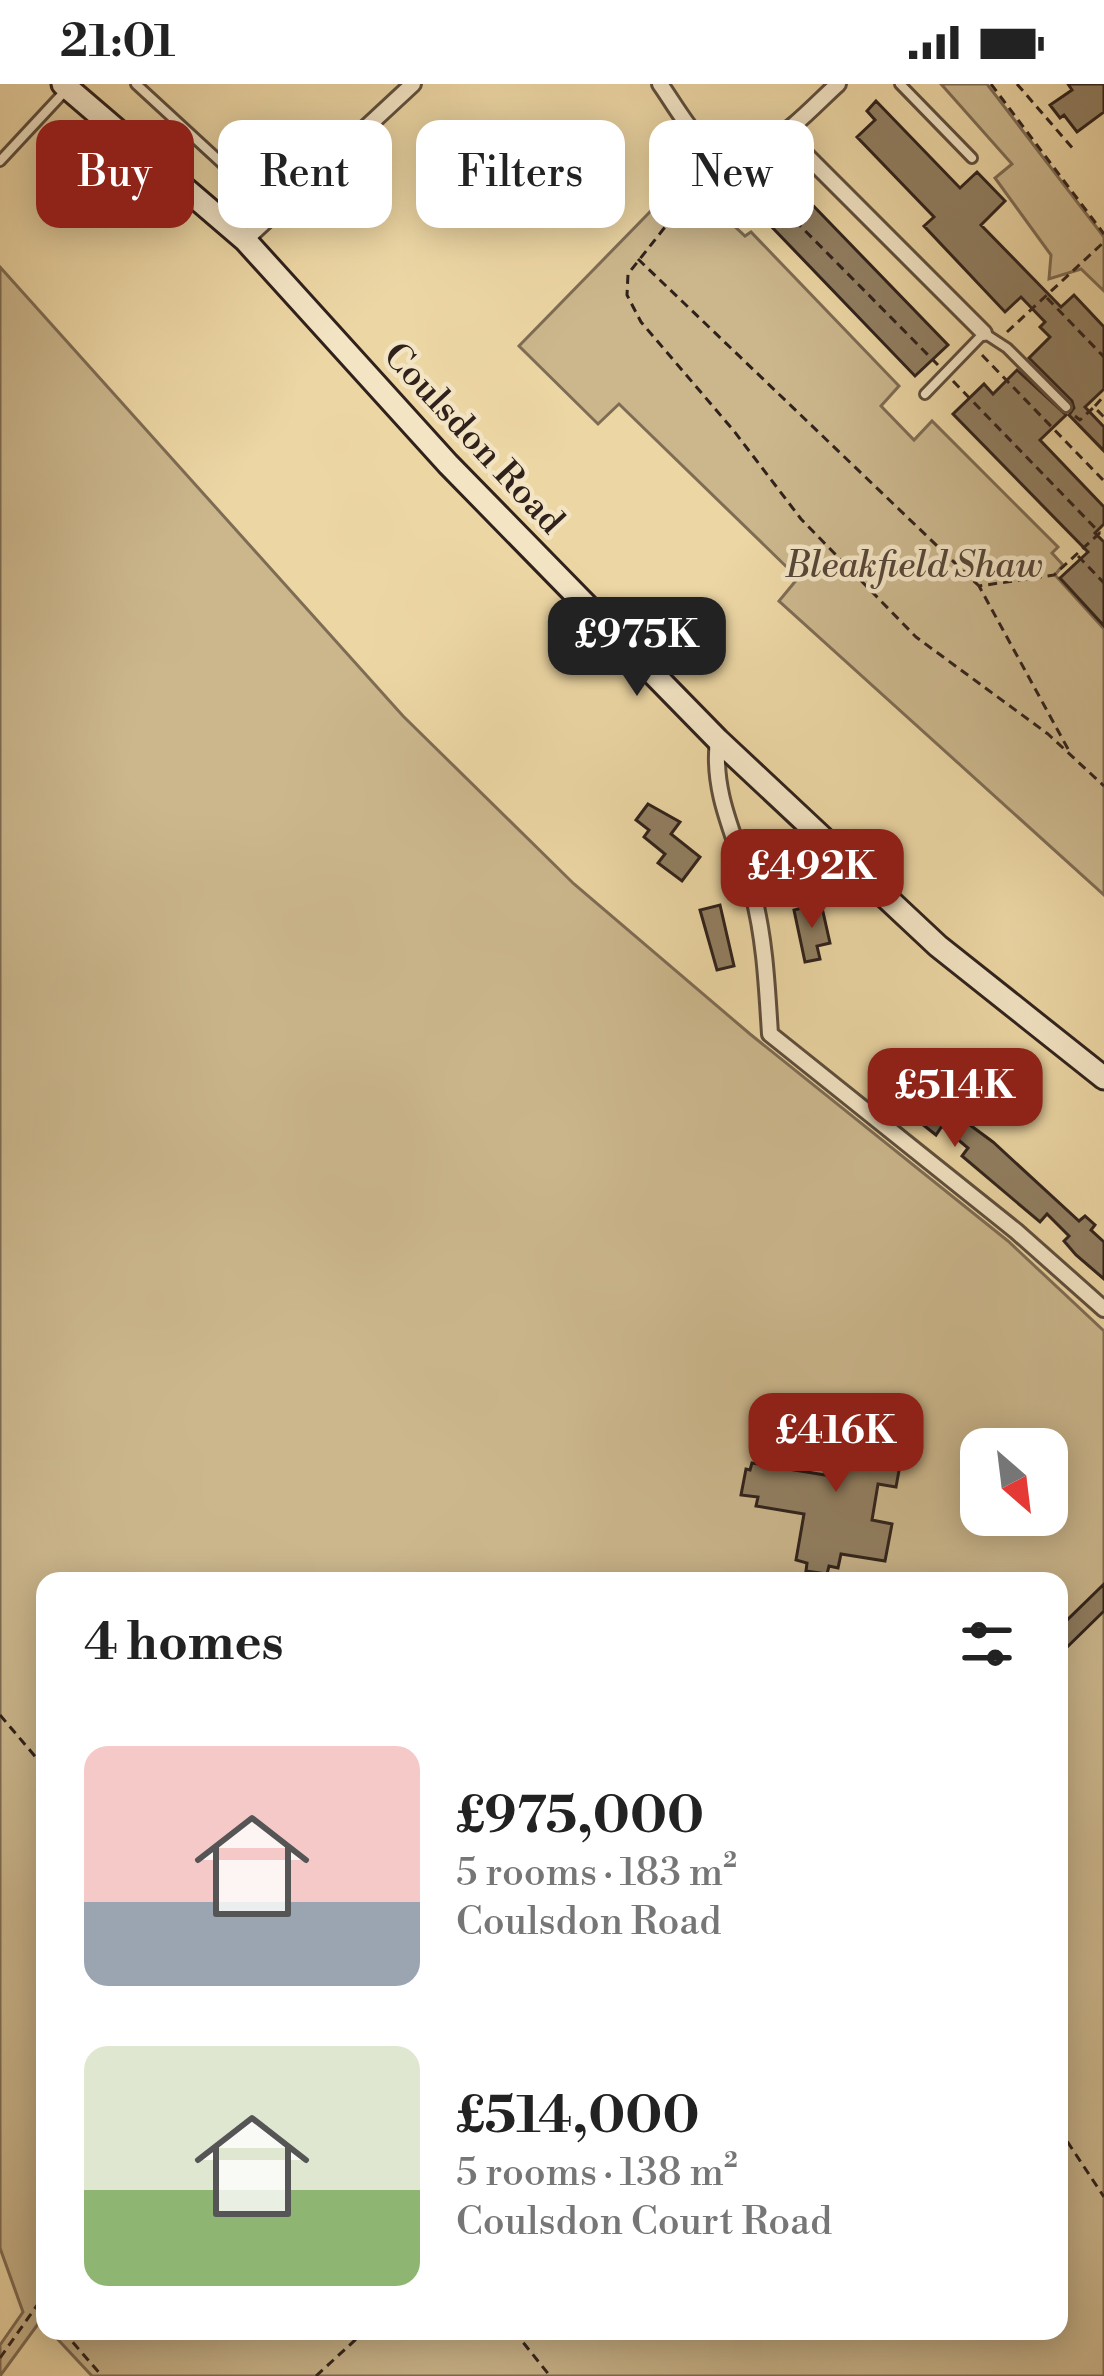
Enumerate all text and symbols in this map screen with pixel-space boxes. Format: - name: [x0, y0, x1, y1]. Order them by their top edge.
- text: 21:01: [60, 14, 175, 71]
- chip: Buy: [36, 120, 194, 228]
- chip: Rent: [218, 120, 392, 228]
- chip: Filters: [416, 120, 625, 228]
- chip: New: [649, 120, 814, 228]
- street label: Coulsdon Road: [373, 334, 573, 544]
- park label: Bleakfield Shaw: [784, 544, 1043, 589]
- pin: £975K: [553, 597, 721, 699]
- text: £975K: [575, 611, 699, 660]
- pin: £492K: [728, 829, 896, 931]
- text: £492K: [748, 843, 876, 892]
- pin: £514K: [871, 1048, 1039, 1150]
- text: £514K: [895, 1062, 1015, 1111]
- pin: £416K: [752, 1393, 920, 1495]
- text: £416K: [776, 1407, 896, 1456]
- north arrow: [960, 1428, 1068, 1536]
- map controls: [960, 1428, 1068, 1536]
- icon: filters: [954, 1611, 1020, 1677]
- text: 4 homes: [84, 1612, 284, 1676]
- text: £975,000: [456, 1785, 704, 1849]
- icon: home: [180, 1794, 324, 1938]
- text: 5 rooms · 183 m²: [456, 1849, 737, 1898]
- text: Coulsdon Road: [456, 1898, 721, 1947]
- text: £514,000: [456, 2085, 699, 2149]
- icon: home: [180, 2094, 324, 2238]
- text: 5 rooms · 138 m²: [456, 2149, 738, 2198]
- text: Coulsdon Court Road: [456, 2198, 832, 2247]

